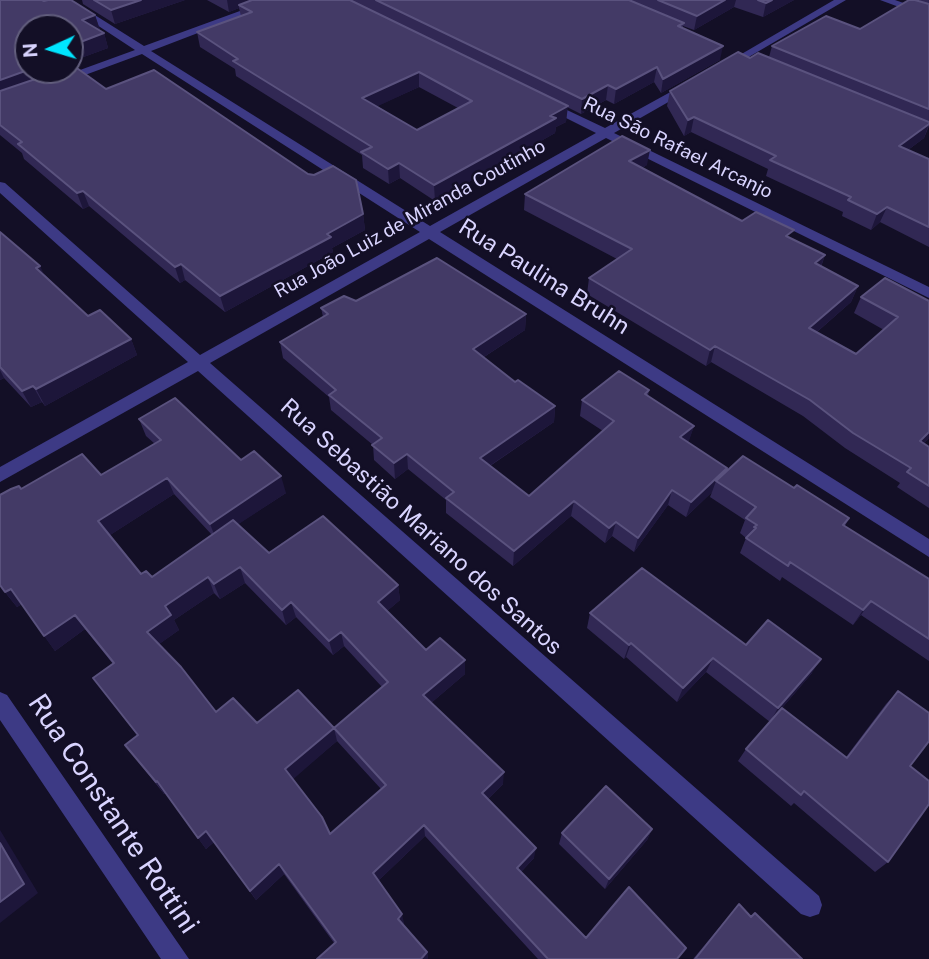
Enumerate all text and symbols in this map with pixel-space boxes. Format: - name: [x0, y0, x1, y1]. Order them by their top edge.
- north arrow: [14, 14, 84, 84]
- text: N: [19, 42, 42, 59]
- street label: Rua São Rafael Arcanjo: [580, 92, 776, 204]
- street label: Rua João Luiz de Miranda Coutinho: [270, 135, 550, 303]
- street label: Rua Paulina Bruhn: [453, 213, 635, 341]
- street label: Rua Sebastião Mariano dos Santos: [275, 393, 567, 661]
- street label: Rua Constante Rottini: [20, 688, 206, 940]

